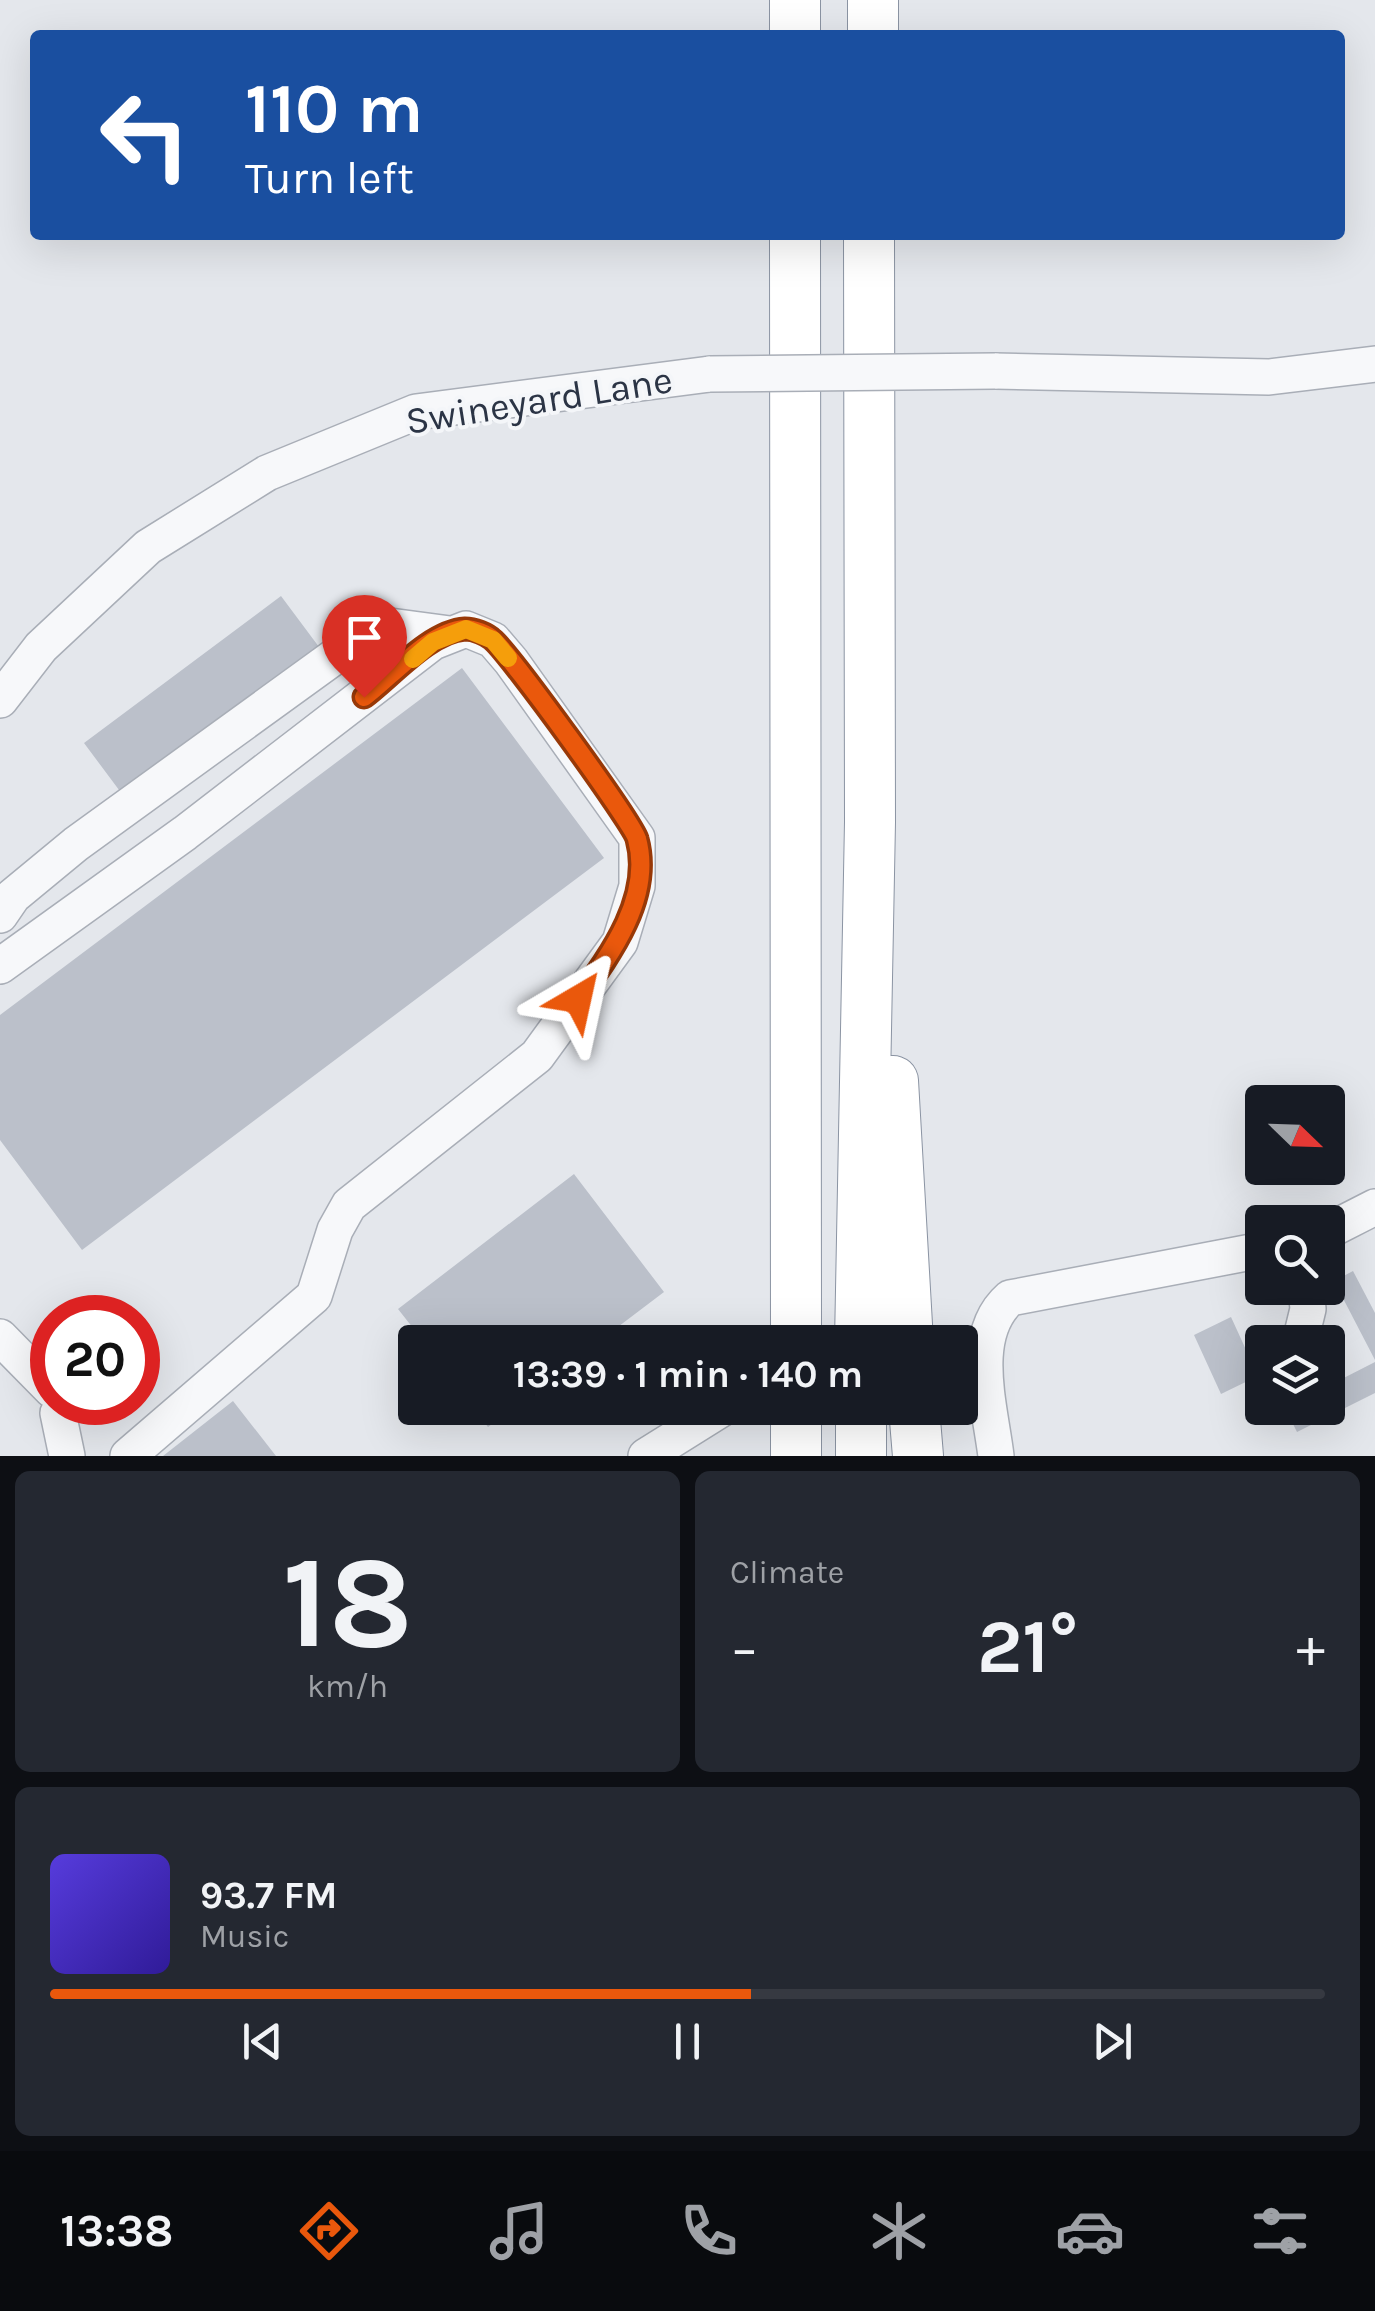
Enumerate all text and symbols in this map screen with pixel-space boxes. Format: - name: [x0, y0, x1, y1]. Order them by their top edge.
- text: 110 m: [245, 68, 423, 150]
- icon: left: [80, 70, 210, 200]
- text: Turn left: [245, 152, 414, 204]
- street label: Swineyard Lane: [403, 357, 676, 444]
- pin: [322, 595, 407, 698]
- icon: arrive: [337, 610, 392, 665]
- position arrow: [526, 947, 630, 1051]
- north arrow: [1245, 1085, 1345, 1185]
- map controls: [1245, 1085, 1345, 1425]
- button: search: [1245, 1205, 1345, 1305]
- speed limit sign: 20: [30, 1295, 160, 1425]
- button: layers: [1245, 1325, 1345, 1425]
- text: 13:39 · 1 min · 140 m: [513, 1352, 863, 1397]
- text: 18: [282, 1527, 413, 1679]
- text: Climate: [730, 1554, 844, 1591]
- text: 21°: [977, 1603, 1078, 1691]
- text: −: [730, 1616, 759, 1680]
- text: +: [1296, 1616, 1325, 1680]
- text: km/h: [307, 1668, 388, 1705]
- text: 93.7 FM: [200, 1873, 338, 1918]
- text: Music: [200, 1918, 289, 1955]
- icon: previous: [235, 2014, 290, 2069]
- icon: pause: [660, 2014, 715, 2069]
- icon: next: [1085, 2014, 1140, 2069]
- icon: directions: [294, 2196, 364, 2266]
- icon: music: [484, 2196, 554, 2266]
- icon: phone: [674, 2196, 744, 2266]
- icon: climate: [864, 2196, 934, 2266]
- icon: car: [1055, 2196, 1125, 2266]
- icon: filters: [1245, 2196, 1315, 2266]
- text: 13:38: [60, 2205, 173, 2257]

